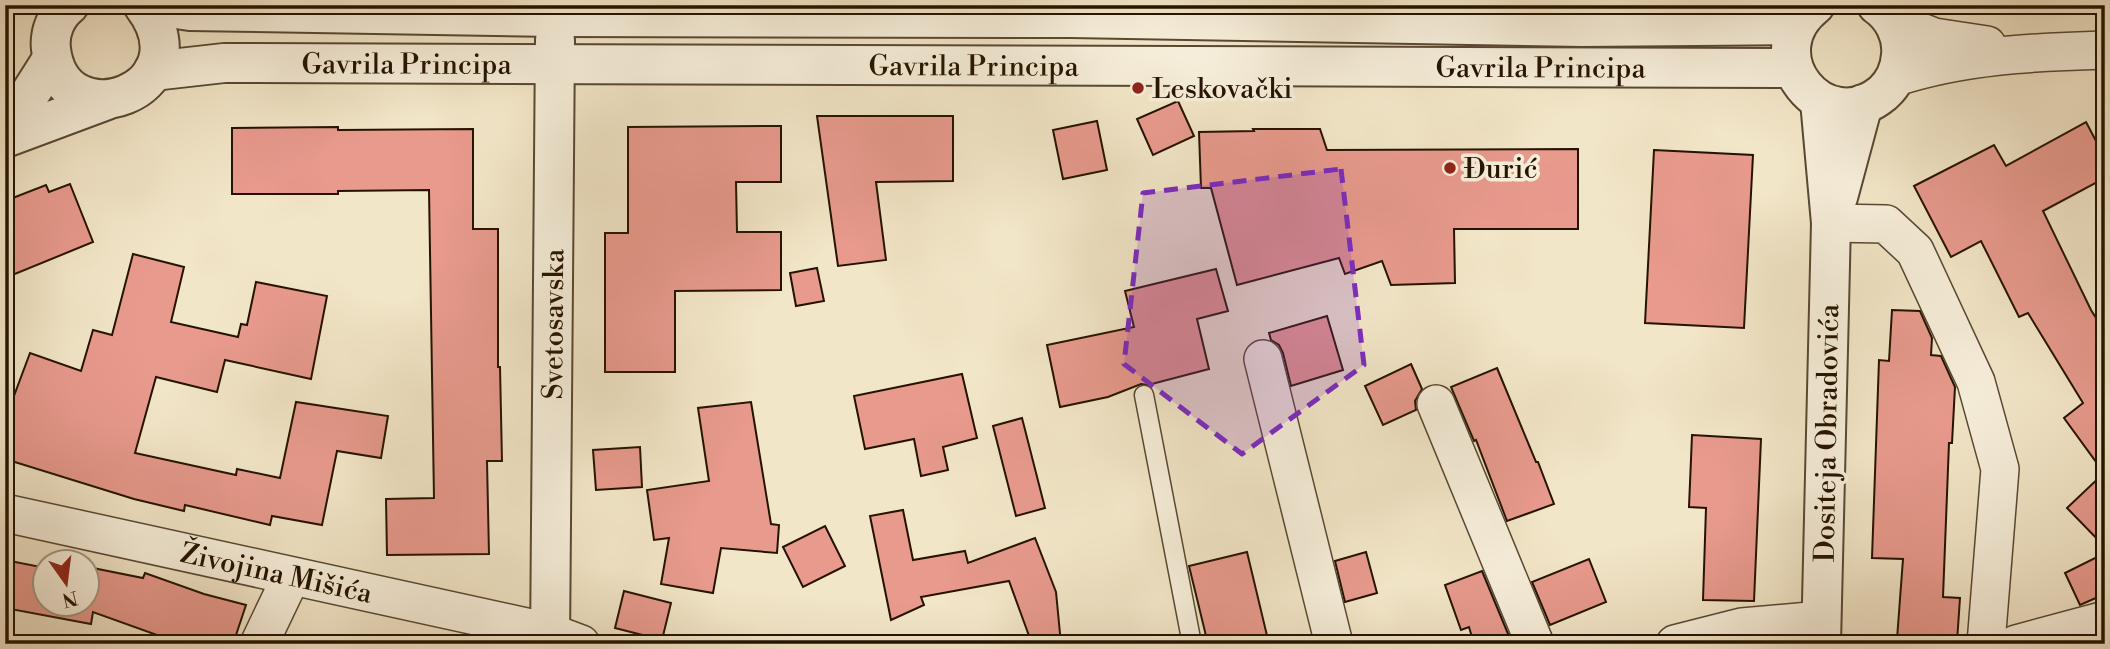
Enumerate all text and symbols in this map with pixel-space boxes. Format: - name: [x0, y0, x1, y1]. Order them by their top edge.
- street label: Gavrila Principa: [301, 47, 513, 83]
- street label: Gavrila Principa: [868, 49, 1080, 85]
- street label: Gavrila Principa: [1435, 51, 1647, 87]
- place label: Leskovački: [1152, 72, 1292, 107]
- marker: Leskovački: [1130, 80, 1146, 96]
- place label: Đurić: [1464, 152, 1538, 187]
- marker: Đurić: [1442, 160, 1458, 176]
- street label: Svetosavska: [536, 248, 572, 400]
- street label: Dositeja Obradovića: [1808, 303, 1847, 562]
- street label: Živojina Mišića: [177, 534, 376, 612]
- north arrow: [32, 548, 102, 618]
- text: N: [60, 585, 80, 612]

